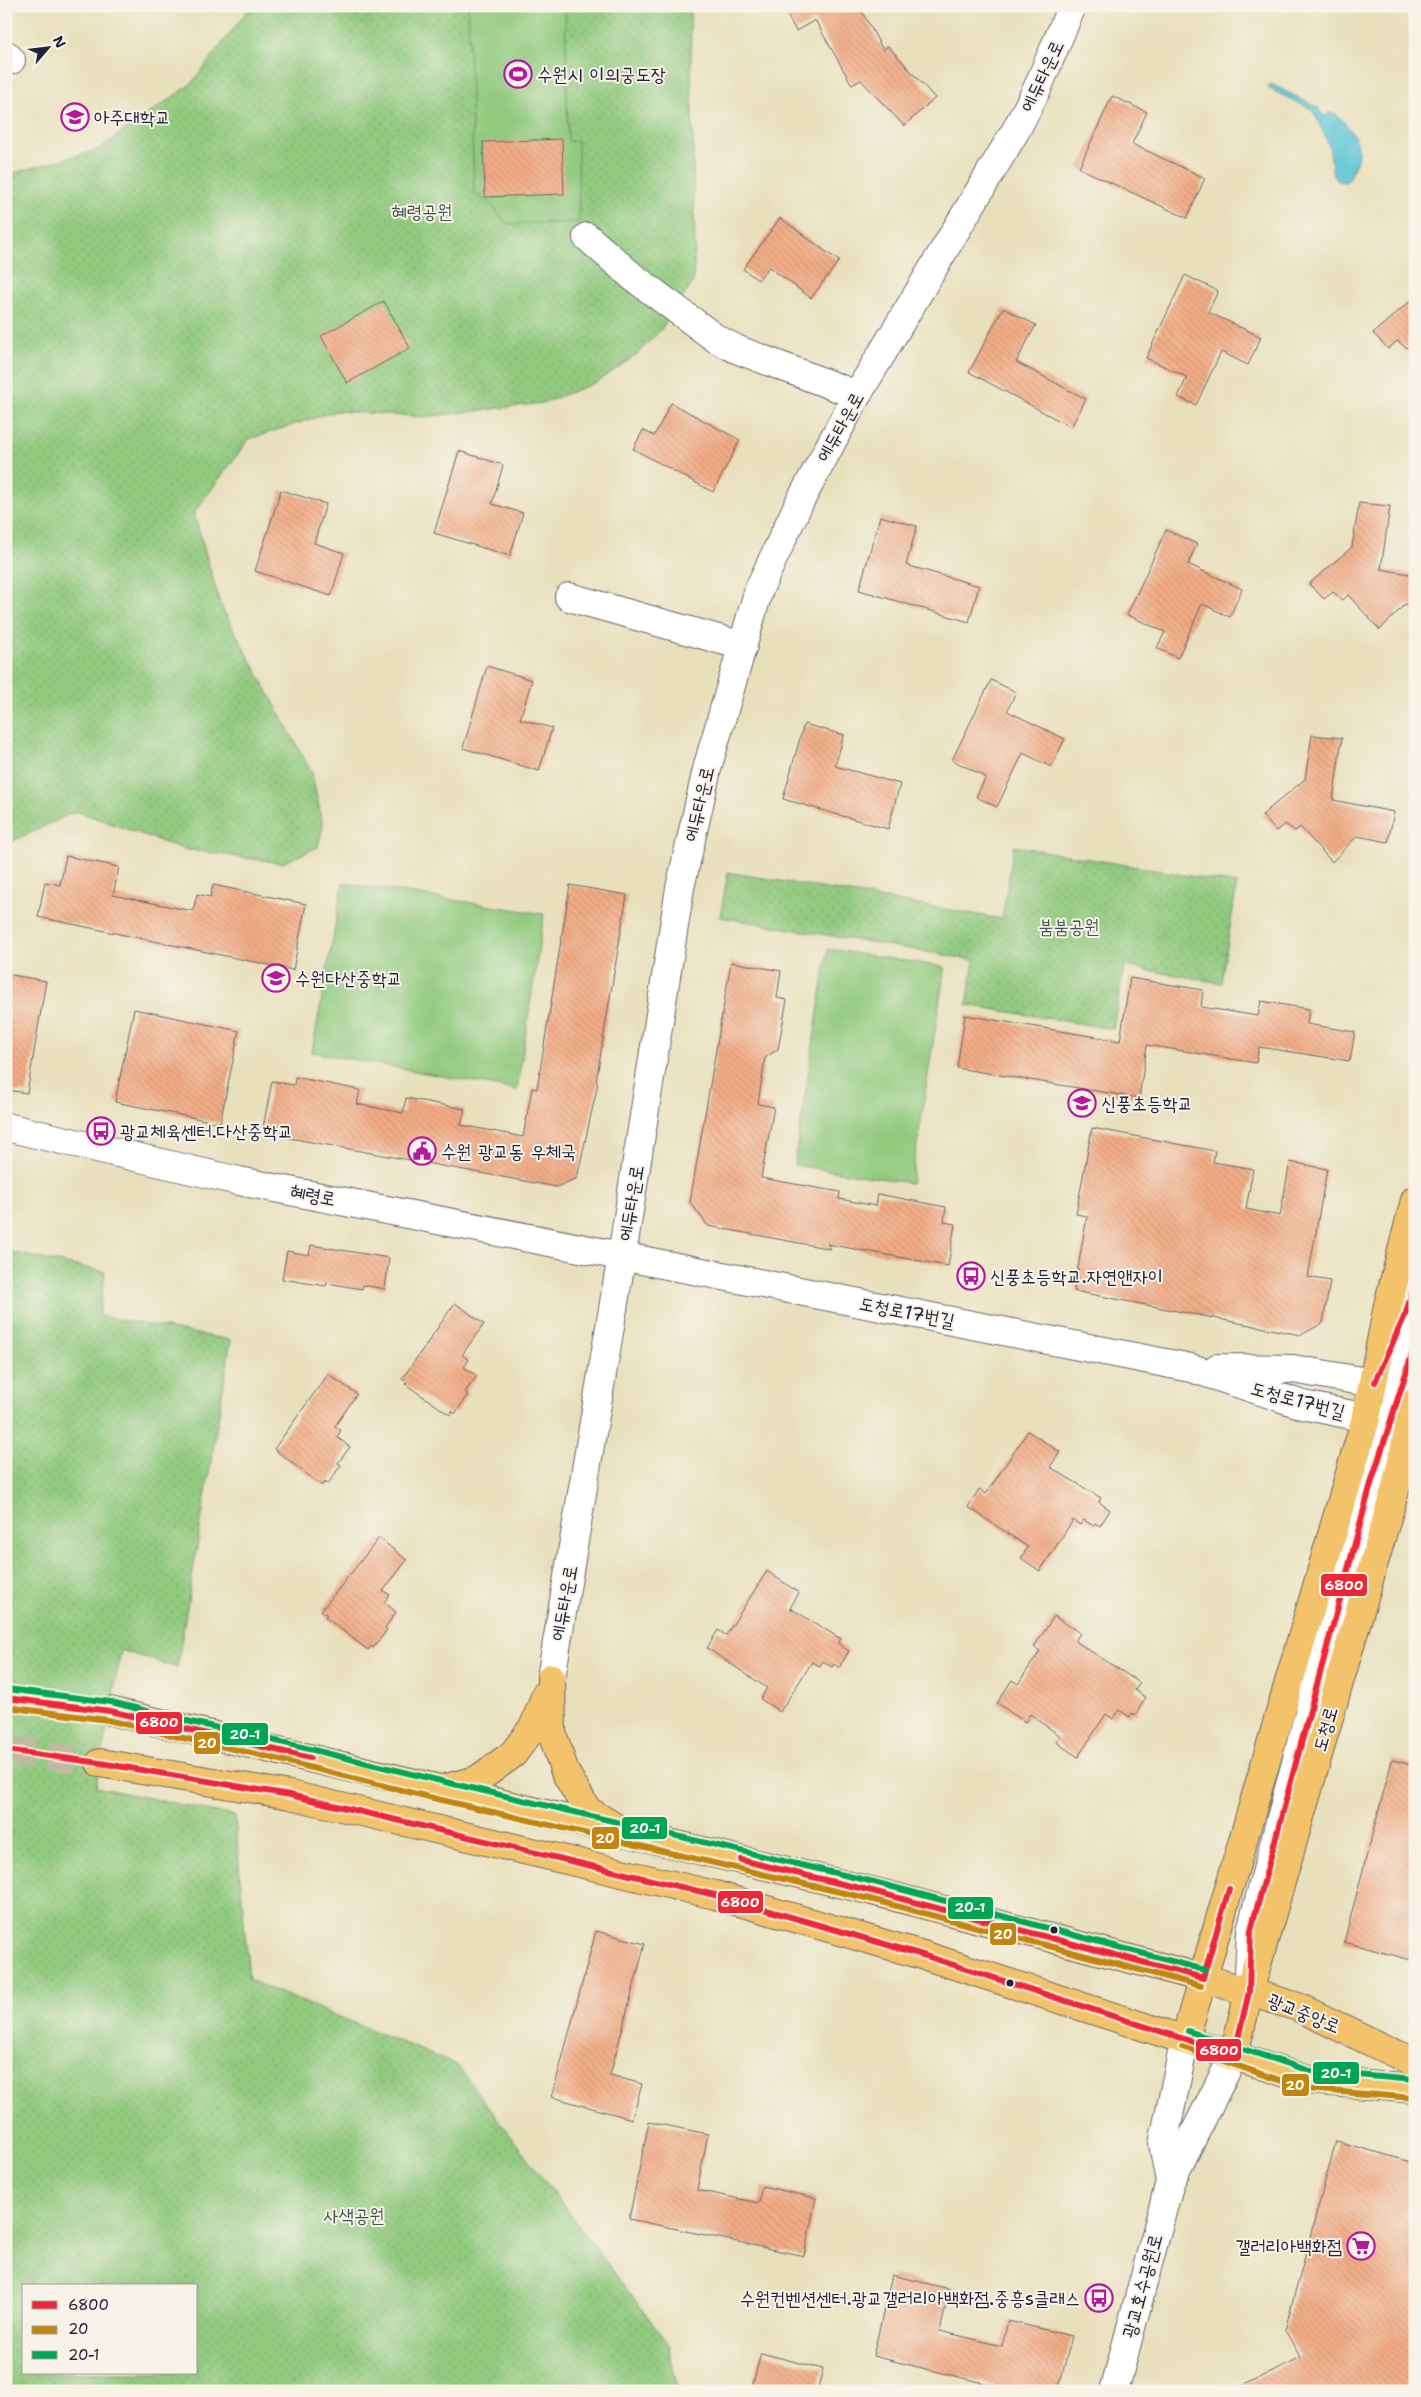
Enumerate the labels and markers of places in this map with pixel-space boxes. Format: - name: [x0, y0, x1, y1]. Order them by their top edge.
- sports icon: 수원시 이의궁도장: [503, 59, 533, 89]
- place label: 수원시 이의궁도장: [537, 62, 666, 87]
- school or university icon: 아주대학교: [60, 102, 90, 132]
- place label: 아주대학교: [94, 105, 170, 130]
- school or university icon: 수원다산중학교: [261, 963, 291, 993]
- place label: 수원다산중학교: [295, 966, 402, 991]
- school or university icon: 신풍초등학교: [1067, 1088, 1097, 1118]
- place label: 신풍초등학교: [1101, 1091, 1193, 1116]
- bus stop icon: 광교체육센터.다산중학교: [86, 1116, 116, 1146]
- place label: 광교체육센터.다산중학교: [120, 1119, 293, 1144]
- public building icon: 수원 광교동 우체국: [407, 1136, 437, 1166]
- place label: 수원 광교동 우체국: [441, 1139, 576, 1164]
- bus stop icon: 신풍초등학교.자연앤자이: [956, 1261, 986, 1291]
- place label: 신풍초등학교.자연앤자이: [990, 1264, 1163, 1289]
- unlabelled marker: [1049, 1925, 1059, 1935]
- unlabelled marker: [1005, 1978, 1015, 1988]
- supermarket icon: 갤러리아백화점: [1346, 2231, 1376, 2261]
- place label: 갤러리아백화점: [1235, 2234, 1342, 2259]
- bus stop icon: 수원컨벤션센터.광교갤러리아백화점.중흥s클래스: [1084, 2283, 1114, 2313]
- place label: 수원컨벤션센터.광교갤러리아백화점.중흥s클래스: [740, 2286, 1080, 2311]

